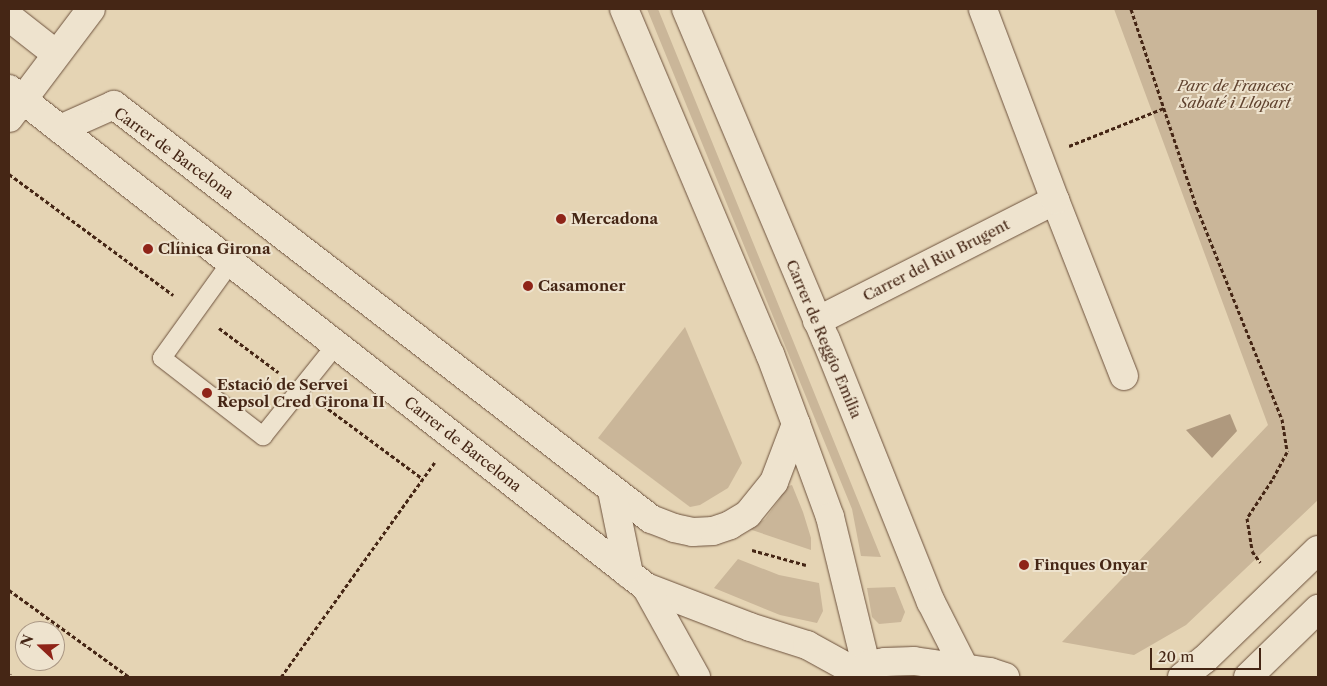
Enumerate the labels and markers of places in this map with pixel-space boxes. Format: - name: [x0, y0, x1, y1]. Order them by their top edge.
- place label: Mercadona: [571, 210, 658, 228]
- marker: Mercadona: [555, 213, 567, 225]
- place label: Clínica Girona: [158, 240, 271, 258]
- marker: Clínica Girona: [142, 243, 154, 255]
- place label: Casamoner: [538, 277, 625, 295]
- marker: Casamoner: [522, 280, 534, 292]
- place label: Estació de Servei Repsol Cred Girona II: [217, 375, 385, 410]
- marker: Estació de Servei Repsol Cred Girona II: [201, 387, 213, 399]
- place label: Finques Onyar: [1034, 556, 1147, 574]
- marker: Finques Onyar: [1018, 559, 1030, 571]

